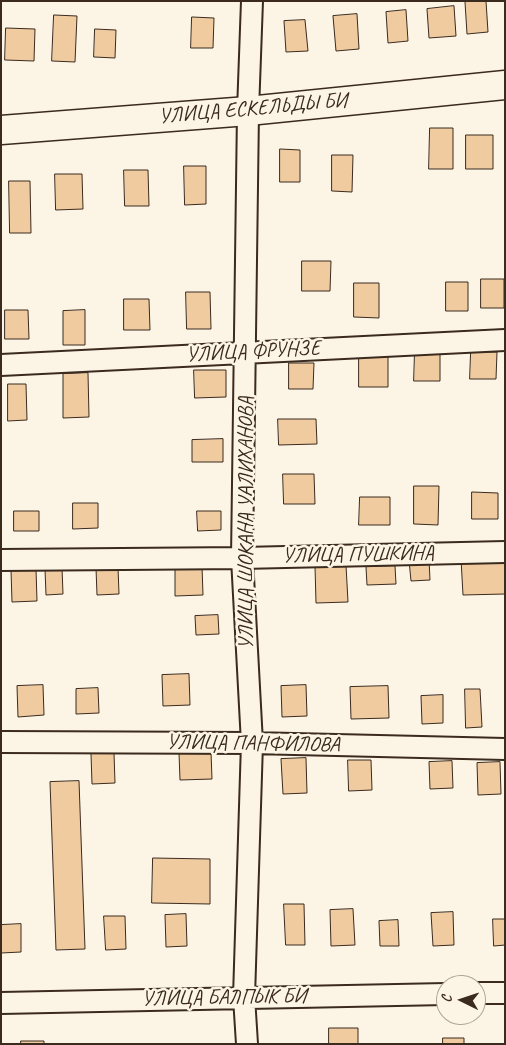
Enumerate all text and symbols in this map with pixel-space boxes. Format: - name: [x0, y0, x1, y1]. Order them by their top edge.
- street label: УЛИЦА ЕСКЕЛЬДЫ БИ: [158, 88, 348, 130]
- street label: УЛИЦА ФРУНЗЕ: [185, 336, 321, 368]
- street label: УЛИЦА ШОКАНА УАЛИХАНОВА: [233, 396, 259, 650]
- street label: УЛИЦА ПУШКИНА: [282, 541, 434, 569]
- street label: УЛИЦА ПАНФИЛОВА: [166, 730, 340, 758]
- north arrow: [436, 975, 486, 1025]
- street label: УЛИЦА БАЛПЫК БИ: [141, 984, 307, 1012]
- text: С: [438, 995, 455, 1003]

